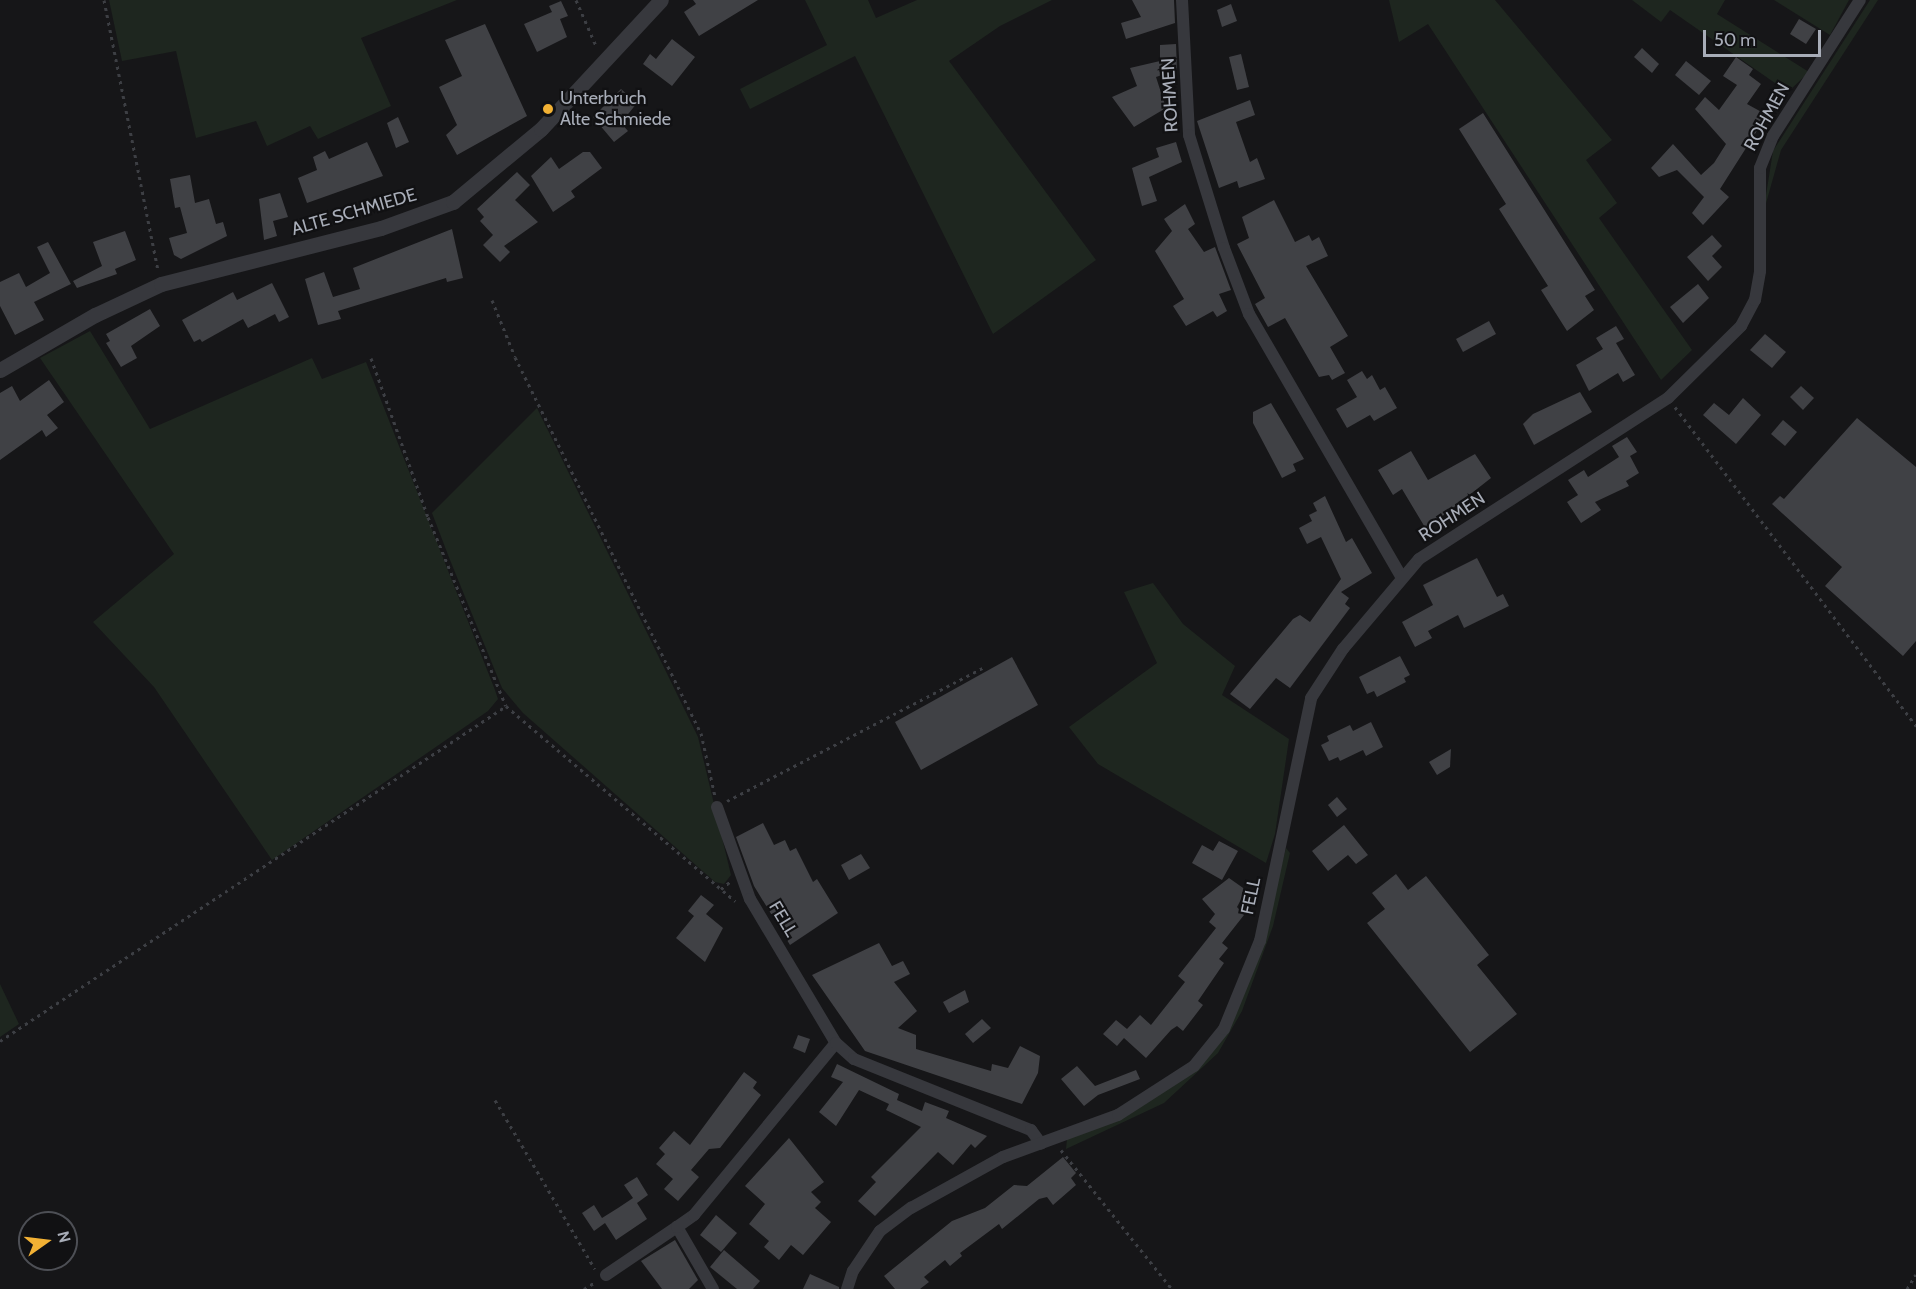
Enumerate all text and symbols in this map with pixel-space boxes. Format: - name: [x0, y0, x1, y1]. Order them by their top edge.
- scale bar: [1706, 18, 1824, 56]
- text: 50 m: [1714, 29, 1756, 51]
- street label: ROHMEN: [1157, 57, 1183, 133]
- street label: ROHMEN: [1739, 79, 1795, 155]
- place label: Unterbruch Alte Schmiede: [560, 88, 671, 130]
- marker: Unterbruch Alte Schmiede: [541, 102, 555, 116]
- street label: ALTE SCHMIEDE: [289, 184, 419, 240]
- street label: ROHMEN: [1415, 488, 1489, 546]
- street label: FELL: [1237, 875, 1265, 917]
- street label: FELL: [764, 897, 802, 941]
- north arrow: [18, 1211, 78, 1271]
- text: N: [53, 1229, 75, 1245]

